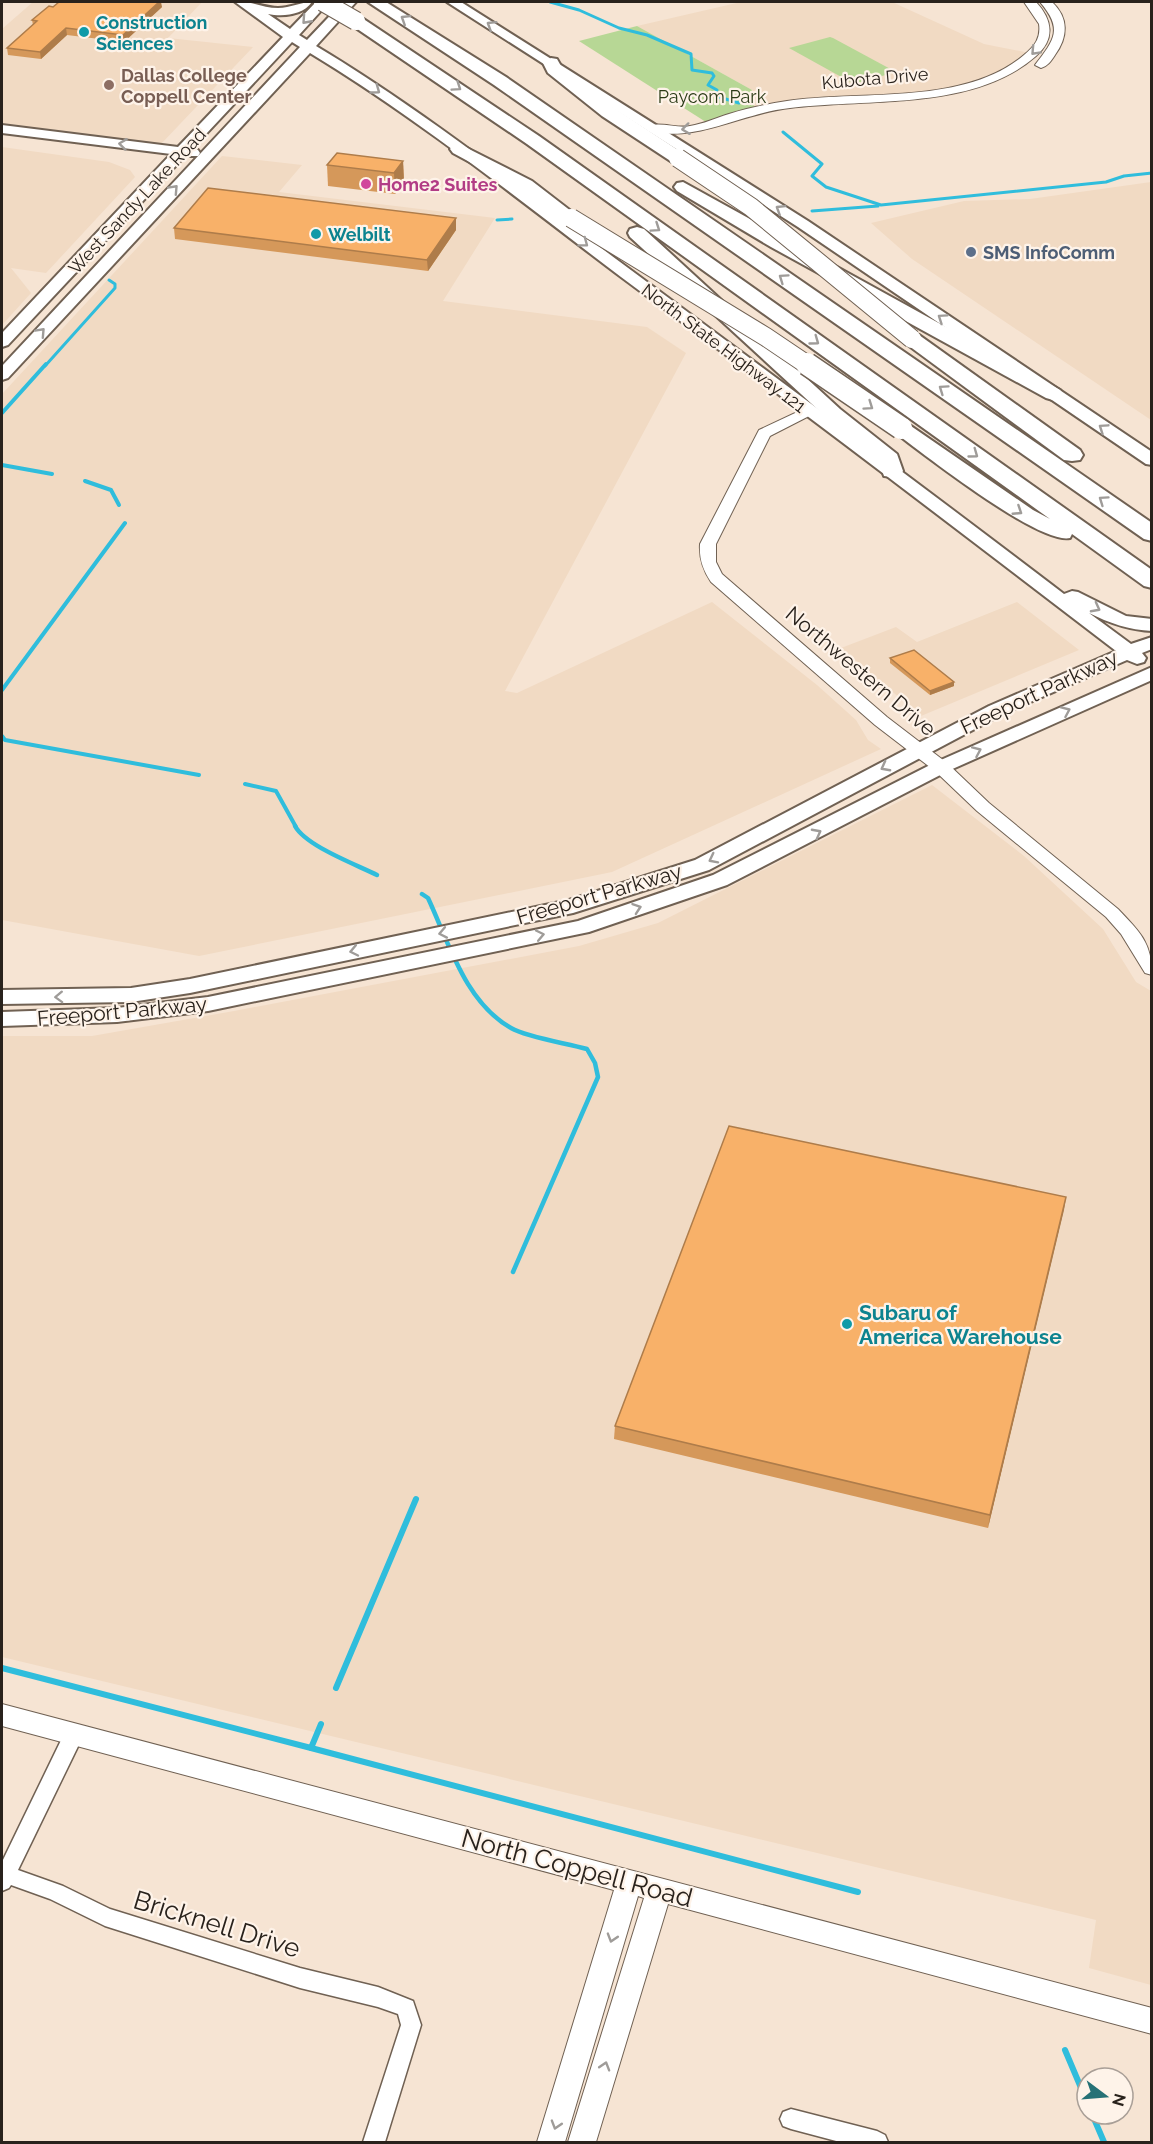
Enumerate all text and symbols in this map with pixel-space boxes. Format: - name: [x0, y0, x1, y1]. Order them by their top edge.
- place label: Construction Sciences: [96, 12, 207, 54]
- one-way arrow: [302, 13, 313, 23]
- one-way arrow: [400, 16, 411, 27]
- one-way arrow: [487, 21, 497, 33]
- marker: Construction Sciences: [77, 25, 91, 39]
- one-way arrow: [1031, 45, 1042, 55]
- street label: Kubota Drive: [821, 63, 930, 93]
- place label: Dallas College Coppell Center: [121, 65, 252, 107]
- marker: Dallas College Coppell Center: [102, 78, 116, 92]
- one-way arrow: [451, 80, 462, 91]
- one-way arrow: [370, 83, 381, 94]
- park label: Paycom Park: [658, 86, 767, 107]
- one-way arrow: [682, 123, 691, 135]
- street label: West Sandy Lake Road: [64, 124, 210, 278]
- one-way arrow: [119, 138, 128, 151]
- place label: Home2 Suites: [378, 174, 497, 195]
- marker: Home2 Suites: [359, 177, 373, 191]
- one-way arrow: [167, 185, 178, 196]
- one-way arrow: [776, 205, 786, 217]
- one-way arrow: [649, 221, 660, 232]
- place label: Welbilt: [328, 224, 391, 245]
- marker: Welbilt: [309, 227, 323, 241]
- one-way arrow: [578, 236, 589, 247]
- place label: SMS InfoComm: [983, 242, 1115, 263]
- marker: SMS InfoComm: [964, 245, 978, 259]
- one-way arrow: [779, 274, 790, 285]
- street label: North State Highway 121: [638, 279, 811, 417]
- one-way arrow: [937, 314, 948, 325]
- one-way arrow: [34, 328, 45, 338]
- one-way arrow: [809, 334, 820, 345]
- one-way arrow: [939, 385, 950, 396]
- one-way arrow: [863, 399, 874, 410]
- one-way arrow: [1099, 424, 1110, 435]
- one-way arrow: [967, 447, 978, 458]
- one-way arrow: [1099, 496, 1110, 507]
- one-way arrow: [1011, 503, 1022, 514]
- street label: Northwestern Drive: [781, 601, 941, 741]
- one-way arrow: [1089, 601, 1100, 612]
- street label: Freeport Parkway: [956, 645, 1122, 739]
- one-way arrow: [1060, 706, 1071, 718]
- one-way arrow: [971, 746, 982, 758]
- one-way arrow: [880, 760, 891, 771]
- one-way arrow: [811, 828, 822, 840]
- one-way arrow: [708, 852, 719, 863]
- street label: Freeport Parkway: [514, 858, 684, 930]
- one-way arrow: [631, 902, 642, 915]
- one-way arrow: [438, 926, 448, 939]
- one-way arrow: [535, 929, 545, 942]
- one-way arrow: [350, 943, 360, 956]
- street label: Freeport Parkway: [36, 991, 208, 1031]
- one-way arrow: [54, 991, 63, 1003]
- place label: Subaru of America Warehouse: [859, 1300, 1062, 1349]
- marker: Subaru of America Warehouse: [840, 1317, 854, 1331]
- street label: North Coppell Road: [458, 1823, 696, 1913]
- street label: Bricknell Drive: [130, 1884, 304, 1964]
- one-way arrow: [607, 1932, 619, 1943]
- one-way arrow: [598, 2061, 610, 2072]
- north arrow: [1075, 2066, 1135, 2126]
- text: N: [1108, 2092, 1130, 2108]
- one-way arrow: [551, 2119, 563, 2130]

